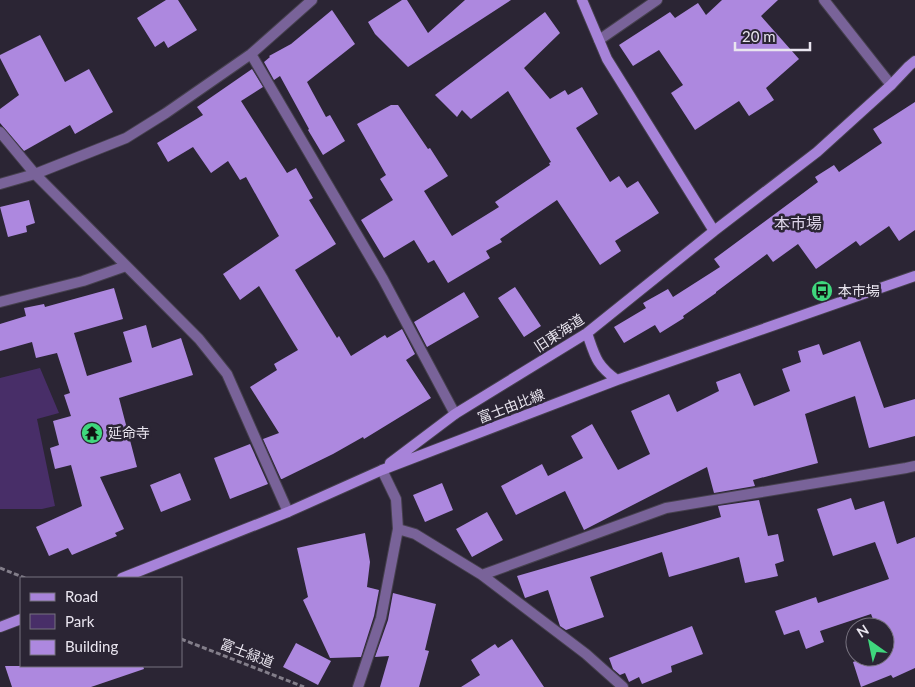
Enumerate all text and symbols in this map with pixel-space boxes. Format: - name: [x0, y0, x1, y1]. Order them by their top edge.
- scale bar: [735, 20, 810, 52]
- text: 20 m: [742, 27, 776, 45]
- district label: 本市場: [774, 213, 822, 232]
- bus stop icon: 本市場: [810, 279, 834, 303]
- place label: 本市場: [838, 282, 880, 299]
- street label: 旧東海道: [531, 310, 587, 355]
- street label: 富士由比線: [475, 385, 547, 426]
- temple icon: 延命寺: [80, 421, 104, 445]
- place label: 延命寺: [108, 424, 150, 441]
- legend: [20, 577, 182, 667]
- text: Road: [65, 587, 98, 605]
- text: Park: [65, 612, 95, 630]
- north arrow: [845, 617, 895, 667]
- text: N: [853, 621, 872, 641]
- street label: 富士緑道: [218, 635, 276, 671]
- text: Building: [65, 637, 118, 655]

